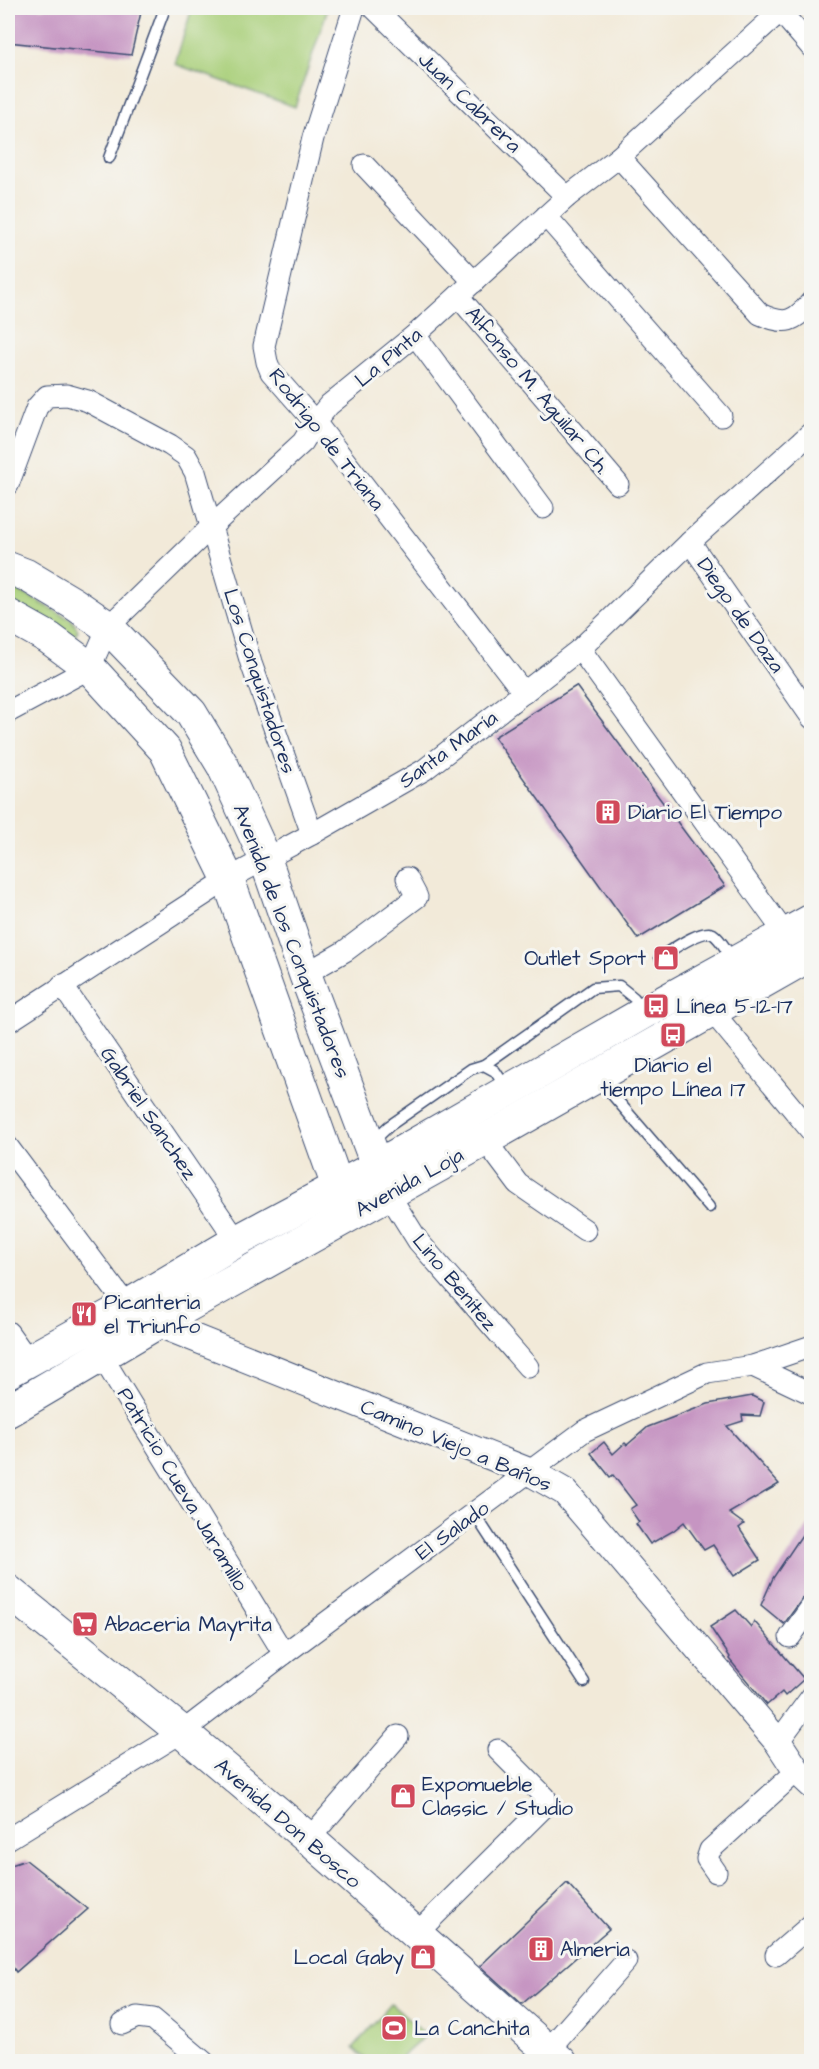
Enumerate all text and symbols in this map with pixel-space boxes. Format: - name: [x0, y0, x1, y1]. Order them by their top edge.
- street label: Juan Cabrera: [411, 45, 528, 160]
- street label: Alfonso M. Aguilar Ch.: [457, 300, 617, 482]
- street label: La Pinta: [348, 320, 428, 394]
- street label: Rodrigo de Triana: [260, 362, 392, 518]
- street label: Diego de Daza: [688, 552, 791, 680]
- street label: Los Conquistadores: [216, 585, 303, 777]
- street label: Santa María: [393, 703, 504, 795]
- building icon: Diario El Tiempo: [593, 797, 623, 827]
- place label: Diario El Tiempo: [628, 798, 782, 828]
- street label: Avenida de los Conquistadores: [226, 800, 357, 1082]
- shop icon: Outlet Sport: [651, 943, 681, 973]
- place label: Outlet Sport: [524, 944, 647, 974]
- bus stop icon: Línea 5-12-17: [641, 991, 671, 1021]
- place label: Línea 5-12-17: [676, 992, 793, 1021]
- bus stop icon: Diario el tiempo Línea 17: [658, 1020, 688, 1050]
- street label: Gabriel Sanchez: [93, 1041, 204, 1186]
- place label: Diario el tiempo Línea 17: [600, 1051, 746, 1105]
- street label: Avenida Loja: [350, 1141, 469, 1224]
- street label: Lino Benítez: [405, 1228, 504, 1338]
- place label: Picanteria el Triunfo: [104, 1288, 201, 1341]
- restaurant icon: Picanteria el Triunfo: [69, 1299, 99, 1329]
- street label: Patricio Cueva Jaramillo: [110, 1382, 255, 1597]
- street label: Camino Viejo a Baños: [356, 1392, 556, 1499]
- street label: El Salado: [409, 1494, 495, 1567]
- supermarket icon: Abaceria Mayrita: [70, 1609, 100, 1639]
- place label: Abaceria Mayrita: [104, 1610, 272, 1641]
- street label: Avenida Don Bosco: [208, 1751, 367, 1895]
- place label: Expomueble Classic / Studio: [422, 1770, 573, 1823]
- shop icon: Expomueble Classic / Studio: [388, 1781, 418, 1811]
- building icon: Almeria: [526, 1934, 556, 1964]
- place label: Almeria: [560, 1935, 630, 1964]
- shop icon: Local Gaby: [408, 1942, 438, 1972]
- place label: Local Gaby: [293, 1943, 404, 1974]
- sports icon: La Canchita: [379, 2013, 409, 2043]
- place label: La Canchita: [414, 2014, 530, 2043]

